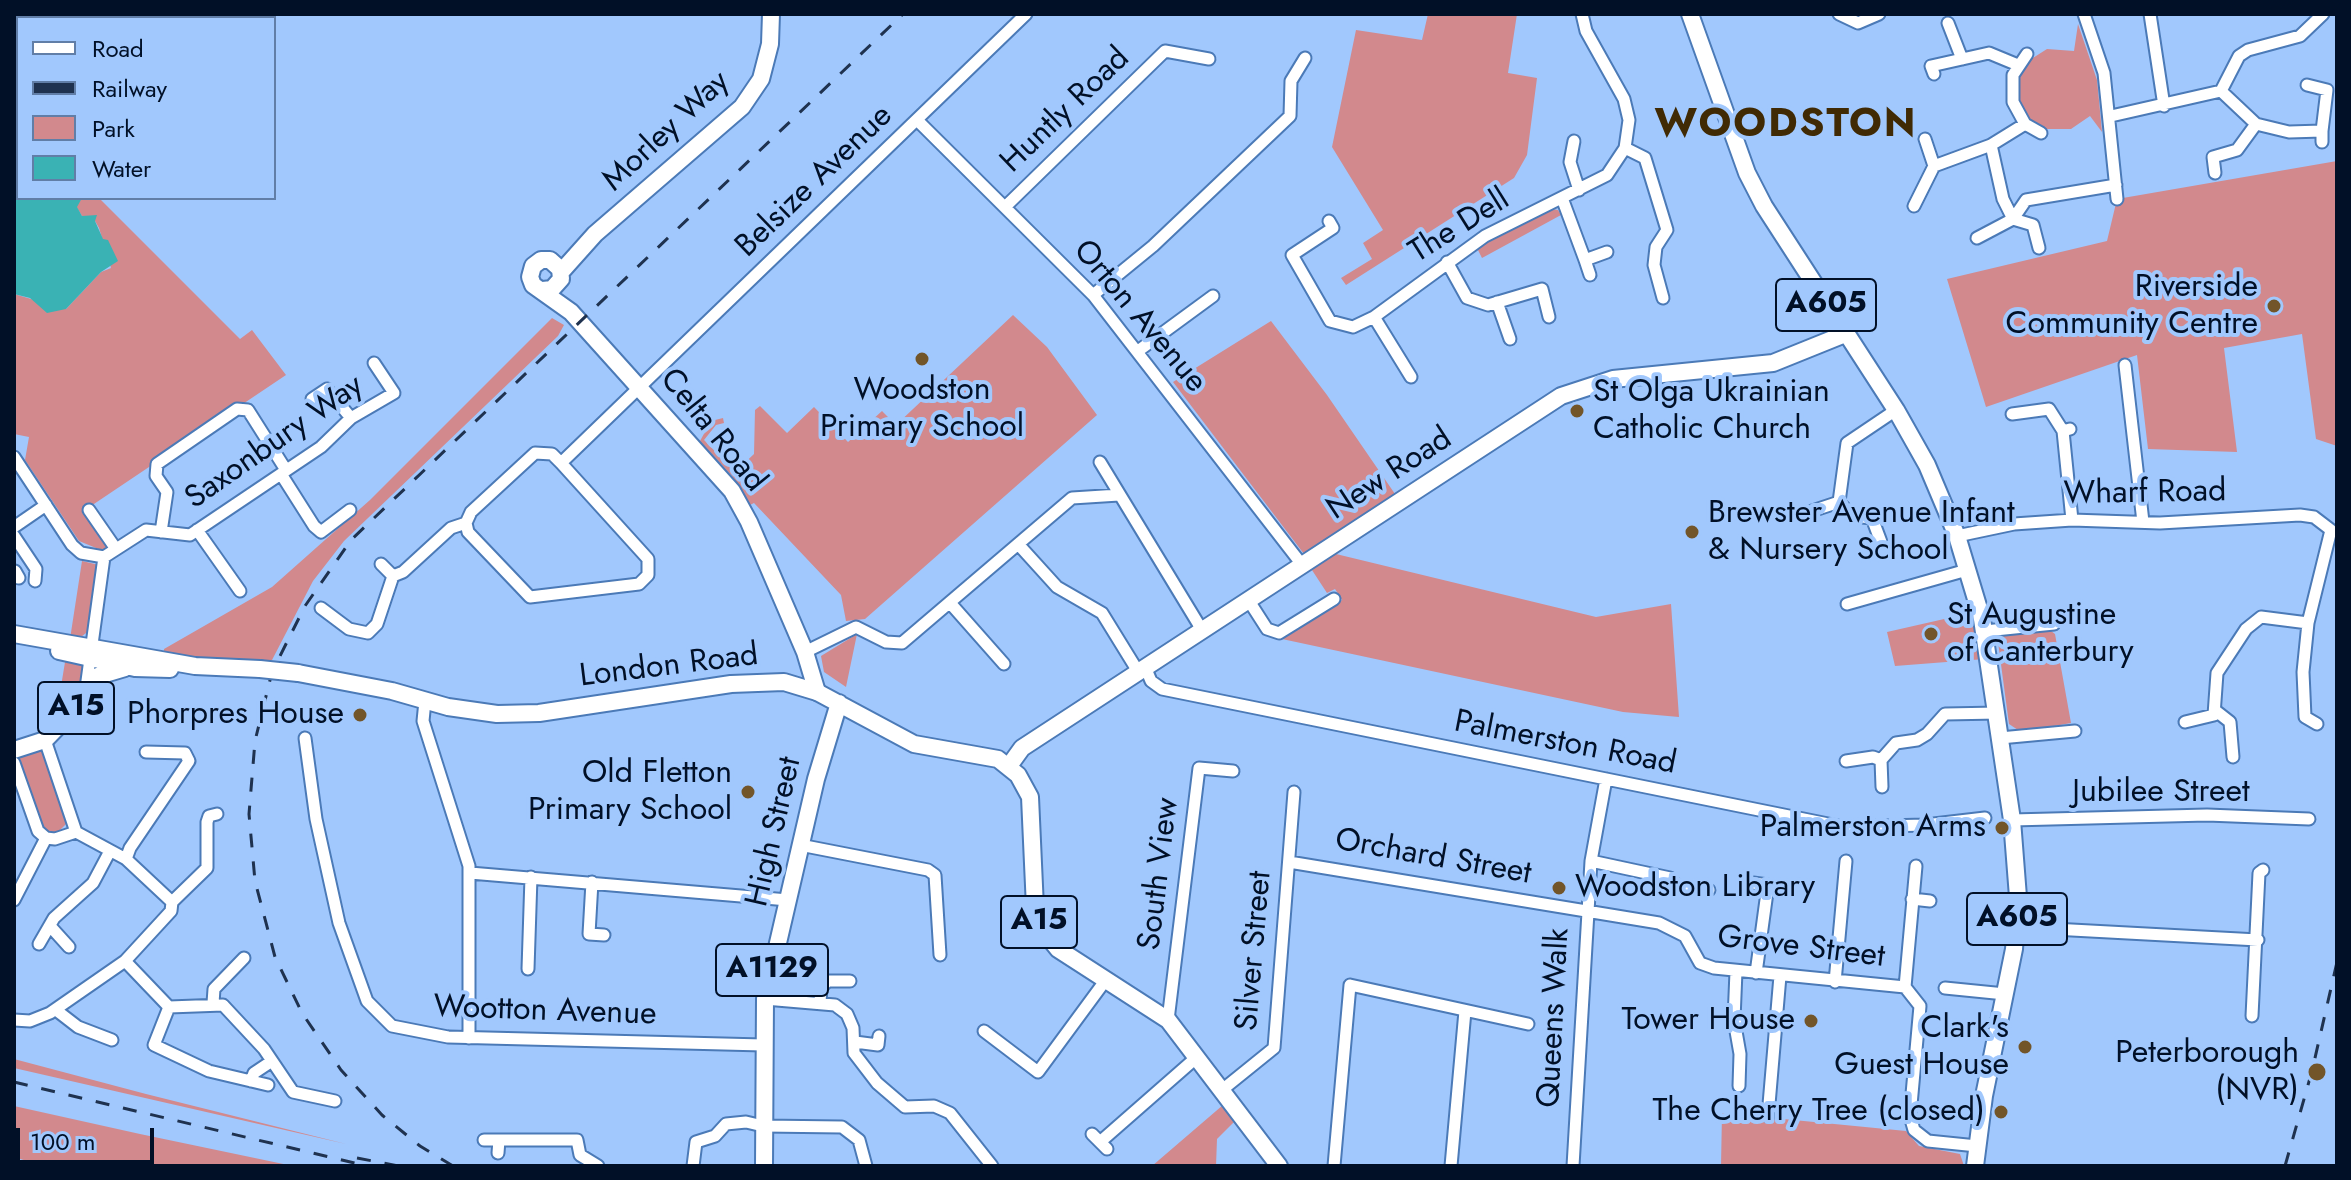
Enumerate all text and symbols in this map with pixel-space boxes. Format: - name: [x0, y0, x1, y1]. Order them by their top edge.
- legend: [16, 16, 276, 200]
- text: Road: [92, 31, 144, 66]
- street label: Huntly Road: [994, 40, 1138, 182]
- street label: Morley Way: [596, 64, 738, 200]
- text: Railway: [92, 71, 167, 106]
- street label: Belsize Avenue: [729, 98, 901, 266]
- district label: WOODSTON: [1654, 102, 1918, 150]
- text: Park: [92, 111, 135, 146]
- text: Water: [92, 151, 151, 186]
- street label: The Dell: [1403, 181, 1517, 273]
- street label: Orton Avenue: [1064, 233, 1214, 401]
- place label: Riverside Community Centre: [2006, 269, 2258, 344]
- road number: A605: [1776, 279, 1876, 331]
- marker: Riverside Community Centre: [2265, 297, 2283, 315]
- marker: Woodston Primary School: [913, 350, 931, 368]
- street label: Celta Road: [651, 362, 773, 500]
- street label: Saxonbury Way: [179, 367, 371, 519]
- place label: Woodston Primary School: [820, 372, 1024, 447]
- place label: St Olga Ukrainian Catholic Church: [1593, 374, 1830, 449]
- marker: St Olga Ukrainian Catholic Church: [1568, 402, 1586, 420]
- street label: New Road: [1320, 420, 1460, 530]
- street label: Wharf Road: [2063, 473, 2227, 515]
- place label: Brewster Avenue Infant & Nursery School: [1708, 495, 2015, 570]
- marker: Brewster Avenue Infant & Nursery School: [1683, 523, 1701, 541]
- place label: St Augustine of Canterbury: [1947, 597, 2134, 672]
- marker: St Augustine of Canterbury: [1922, 625, 1940, 643]
- street label: London Road: [577, 637, 761, 697]
- road number: A15: [38, 682, 114, 734]
- place label: Phorpres House: [127, 696, 344, 734]
- street label: Palmerston Road: [1451, 704, 1679, 784]
- marker: Phorpres House: [351, 706, 369, 724]
- street label: High Street: [739, 754, 811, 910]
- place label: Old Fletton Primary School: [528, 755, 732, 830]
- street label: Jubilee Street: [2072, 774, 2250, 812]
- marker: Old Fletton Primary School: [739, 783, 757, 801]
- street label: South View: [1132, 796, 1188, 952]
- place label: Palmerston Arms: [1760, 809, 1986, 847]
- marker: Palmerston Arms: [1993, 819, 2011, 837]
- street label: Orchard Street: [1332, 822, 1534, 894]
- place label: Woodston Library: [1575, 869, 1815, 907]
- street label: Silver Street: [1229, 870, 1281, 1032]
- marker: Woodston Library: [1550, 879, 1568, 897]
- road number: A605: [1967, 893, 2067, 945]
- road number: A15: [1001, 896, 1077, 948]
- street label: Grove Street: [1715, 919, 1887, 977]
- street label: Queens Walk: [1531, 927, 1579, 1109]
- road number: A1129: [716, 944, 828, 996]
- street label: Wootton Avenue: [433, 989, 657, 1035]
- place label: Tower House: [1621, 1002, 1795, 1040]
- place label: Clark's Guest House: [1834, 1010, 2009, 1085]
- marker: Tower House: [1802, 1012, 1820, 1030]
- place label: Peterborough (NVR): [2115, 1035, 2299, 1110]
- marker: Clark's Guest House: [2016, 1038, 2034, 1056]
- marker: Peterborough (NVR): [2306, 1061, 2328, 1083]
- place label: The Cherry Tree (closed): [1652, 1093, 1985, 1131]
- marker: The Cherry Tree (closed): [1992, 1103, 2010, 1121]
- scale bar: [20, 1112, 158, 1162]
- text: 100 m: [30, 1124, 96, 1159]

